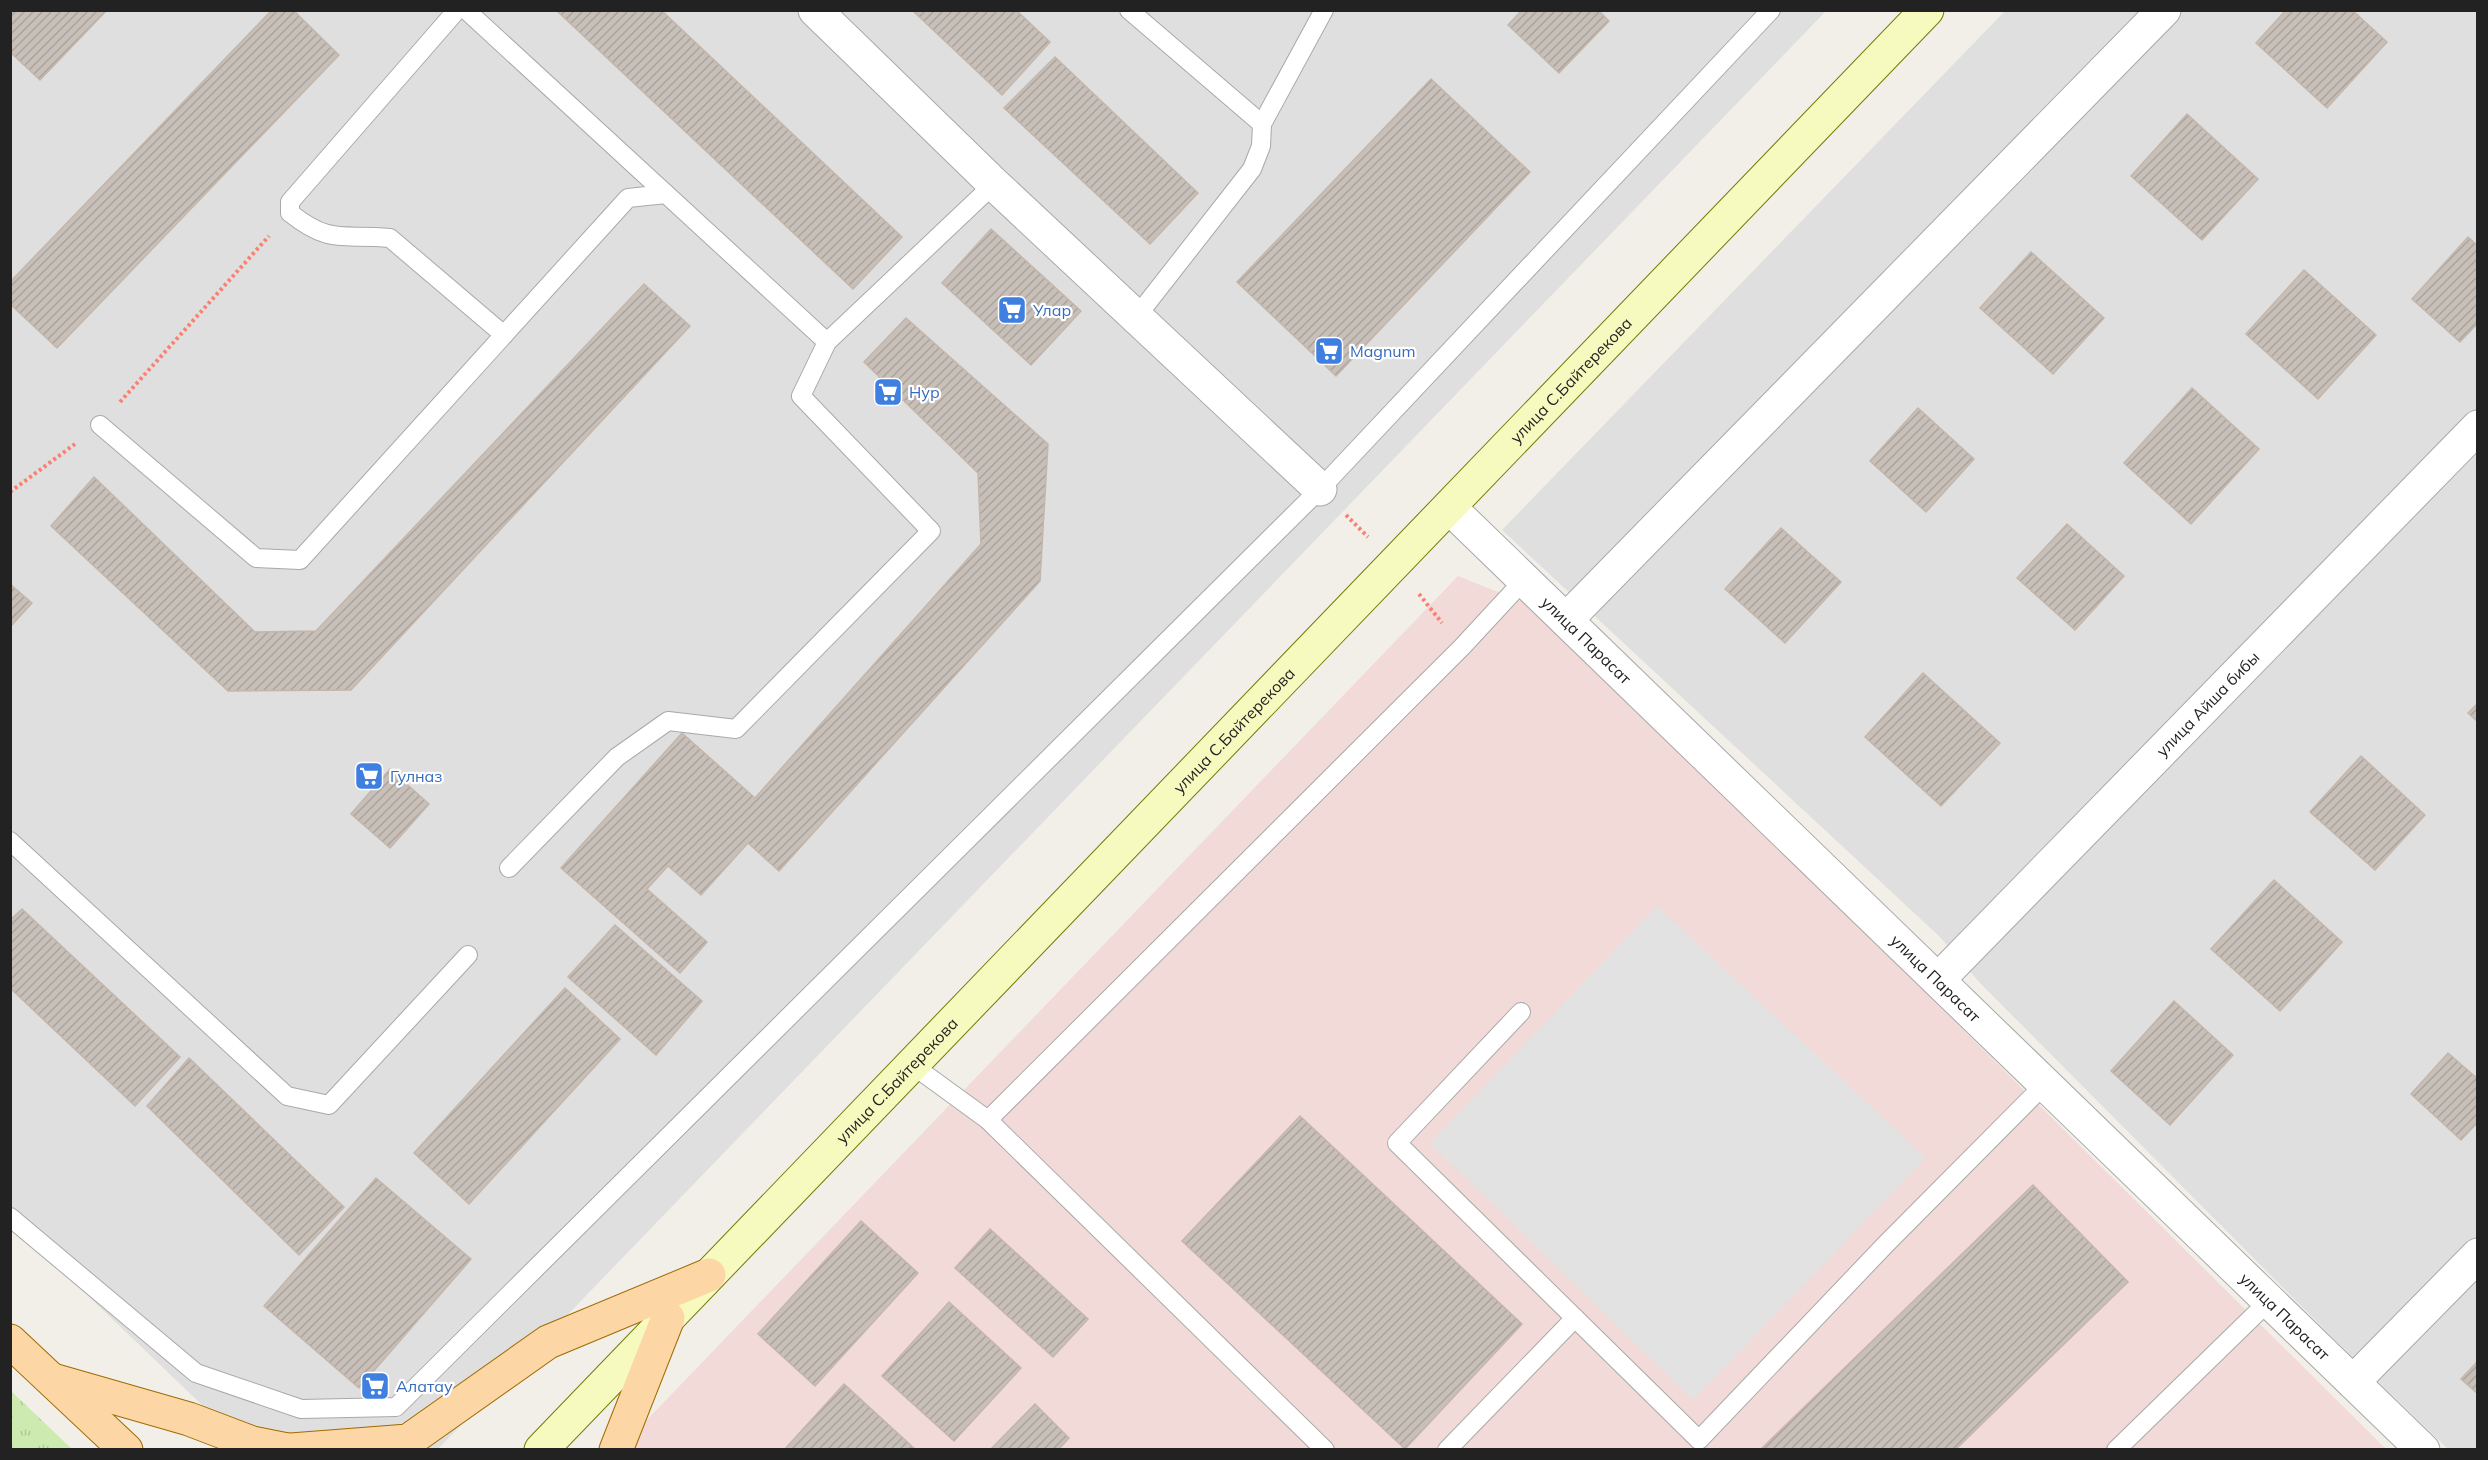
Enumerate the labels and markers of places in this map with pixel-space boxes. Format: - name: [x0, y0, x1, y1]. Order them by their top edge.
- supermarket icon: Улар: [996, 294, 1028, 326]
- place label: Улар: [1032, 300, 1071, 320]
- supermarket icon: Magnum: [1313, 335, 1345, 367]
- place label: Magnum: [1350, 341, 1416, 361]
- supermarket icon: Нур: [872, 376, 904, 408]
- place label: Нур: [909, 382, 940, 402]
- supermarket icon: Гулназ: [353, 760, 385, 792]
- place label: Гулназ: [390, 766, 442, 786]
- supermarket icon: Алатау: [359, 1370, 391, 1402]
- place label: Алатау: [396, 1376, 453, 1396]

